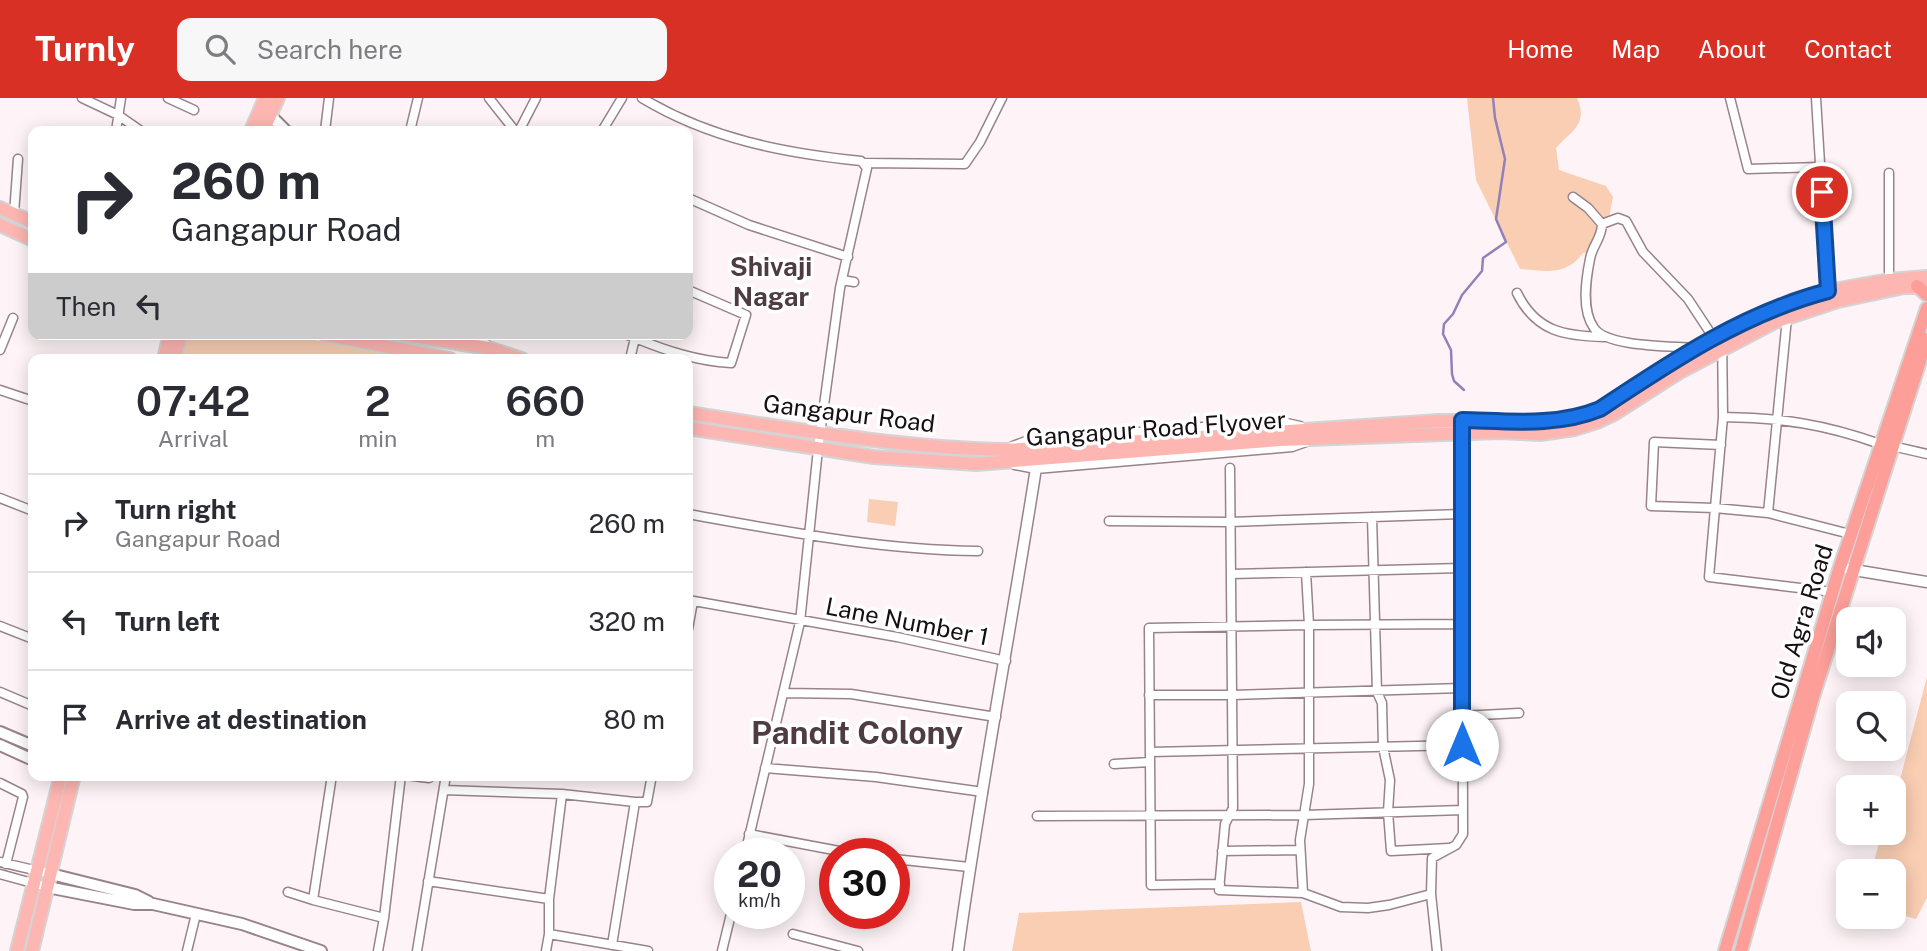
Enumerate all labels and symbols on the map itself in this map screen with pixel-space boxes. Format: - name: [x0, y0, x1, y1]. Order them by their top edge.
- pin: [1792, 162, 1852, 222]
- district label: Shivaji Nagar: [730, 251, 812, 312]
- street label: Gangapur Road: [762, 389, 937, 437]
- street label: Gangapur Road Flyover: [1025, 405, 1287, 451]
- street label: Old Agra Road: [1764, 541, 1838, 703]
- street label: Lane Number 1: [823, 591, 991, 651]
- position arrow: [1425, 708, 1499, 782]
- district label: Pandit Colony: [751, 714, 963, 751]
- speed limit sign: 30: [819, 838, 910, 929]

